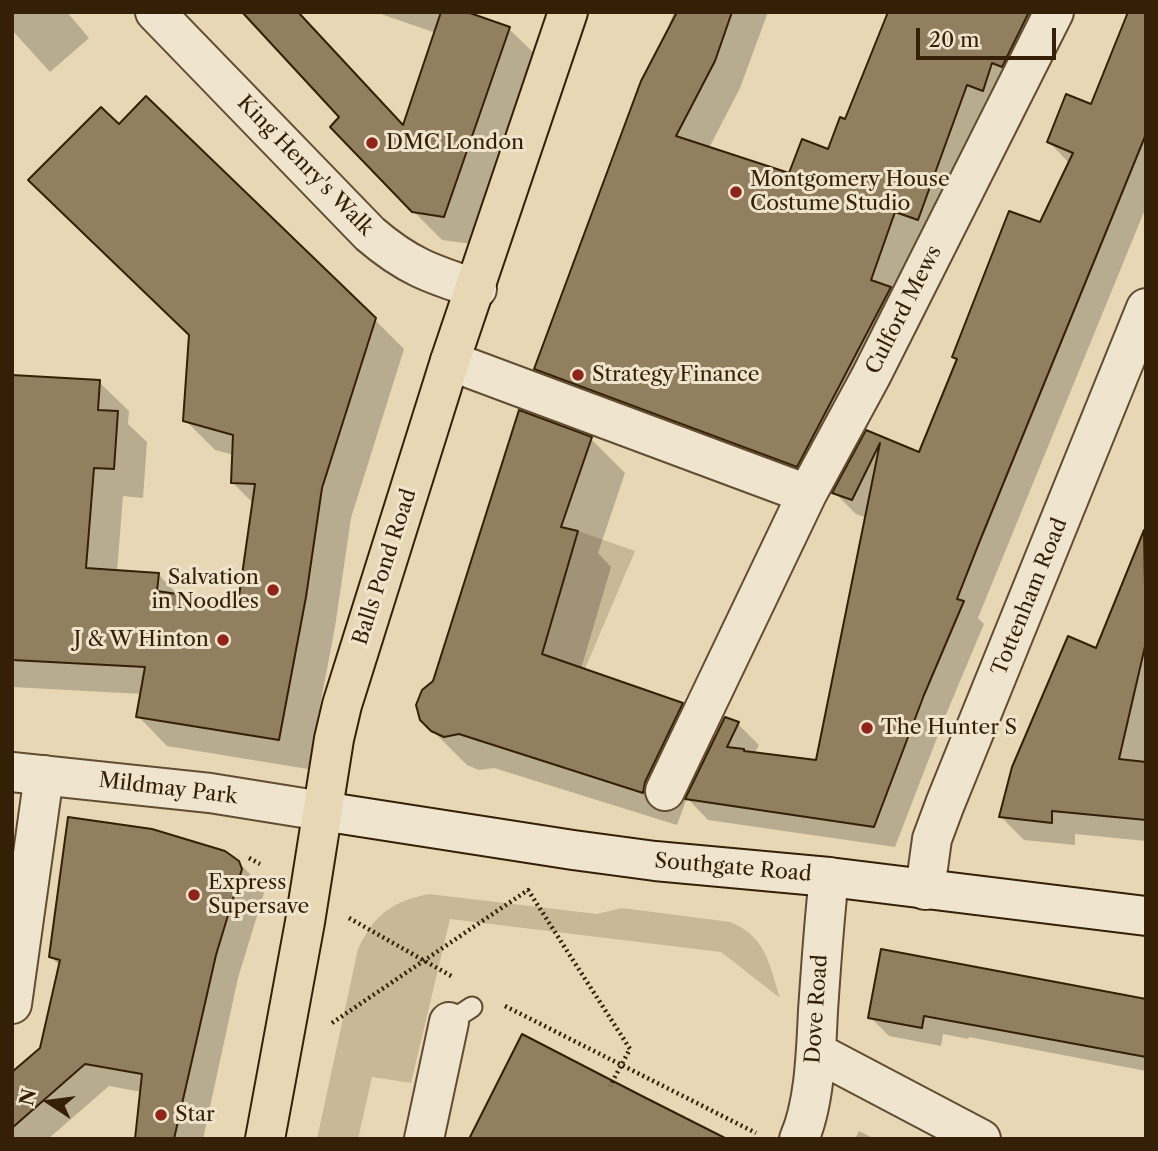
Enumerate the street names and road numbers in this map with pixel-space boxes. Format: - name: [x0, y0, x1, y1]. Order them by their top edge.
- street label: King Henry's Walk: [232, 91, 378, 241]
- street label: Culford Mews: [861, 242, 947, 378]
- street label: Balls Pond Road: [348, 486, 422, 648]
- street label: Tottenham Road: [987, 515, 1073, 679]
- street label: Mildmay Park: [97, 768, 239, 810]
- street label: Southgate Road: [653, 849, 813, 887]
- street label: Dove Road: [801, 954, 833, 1064]

